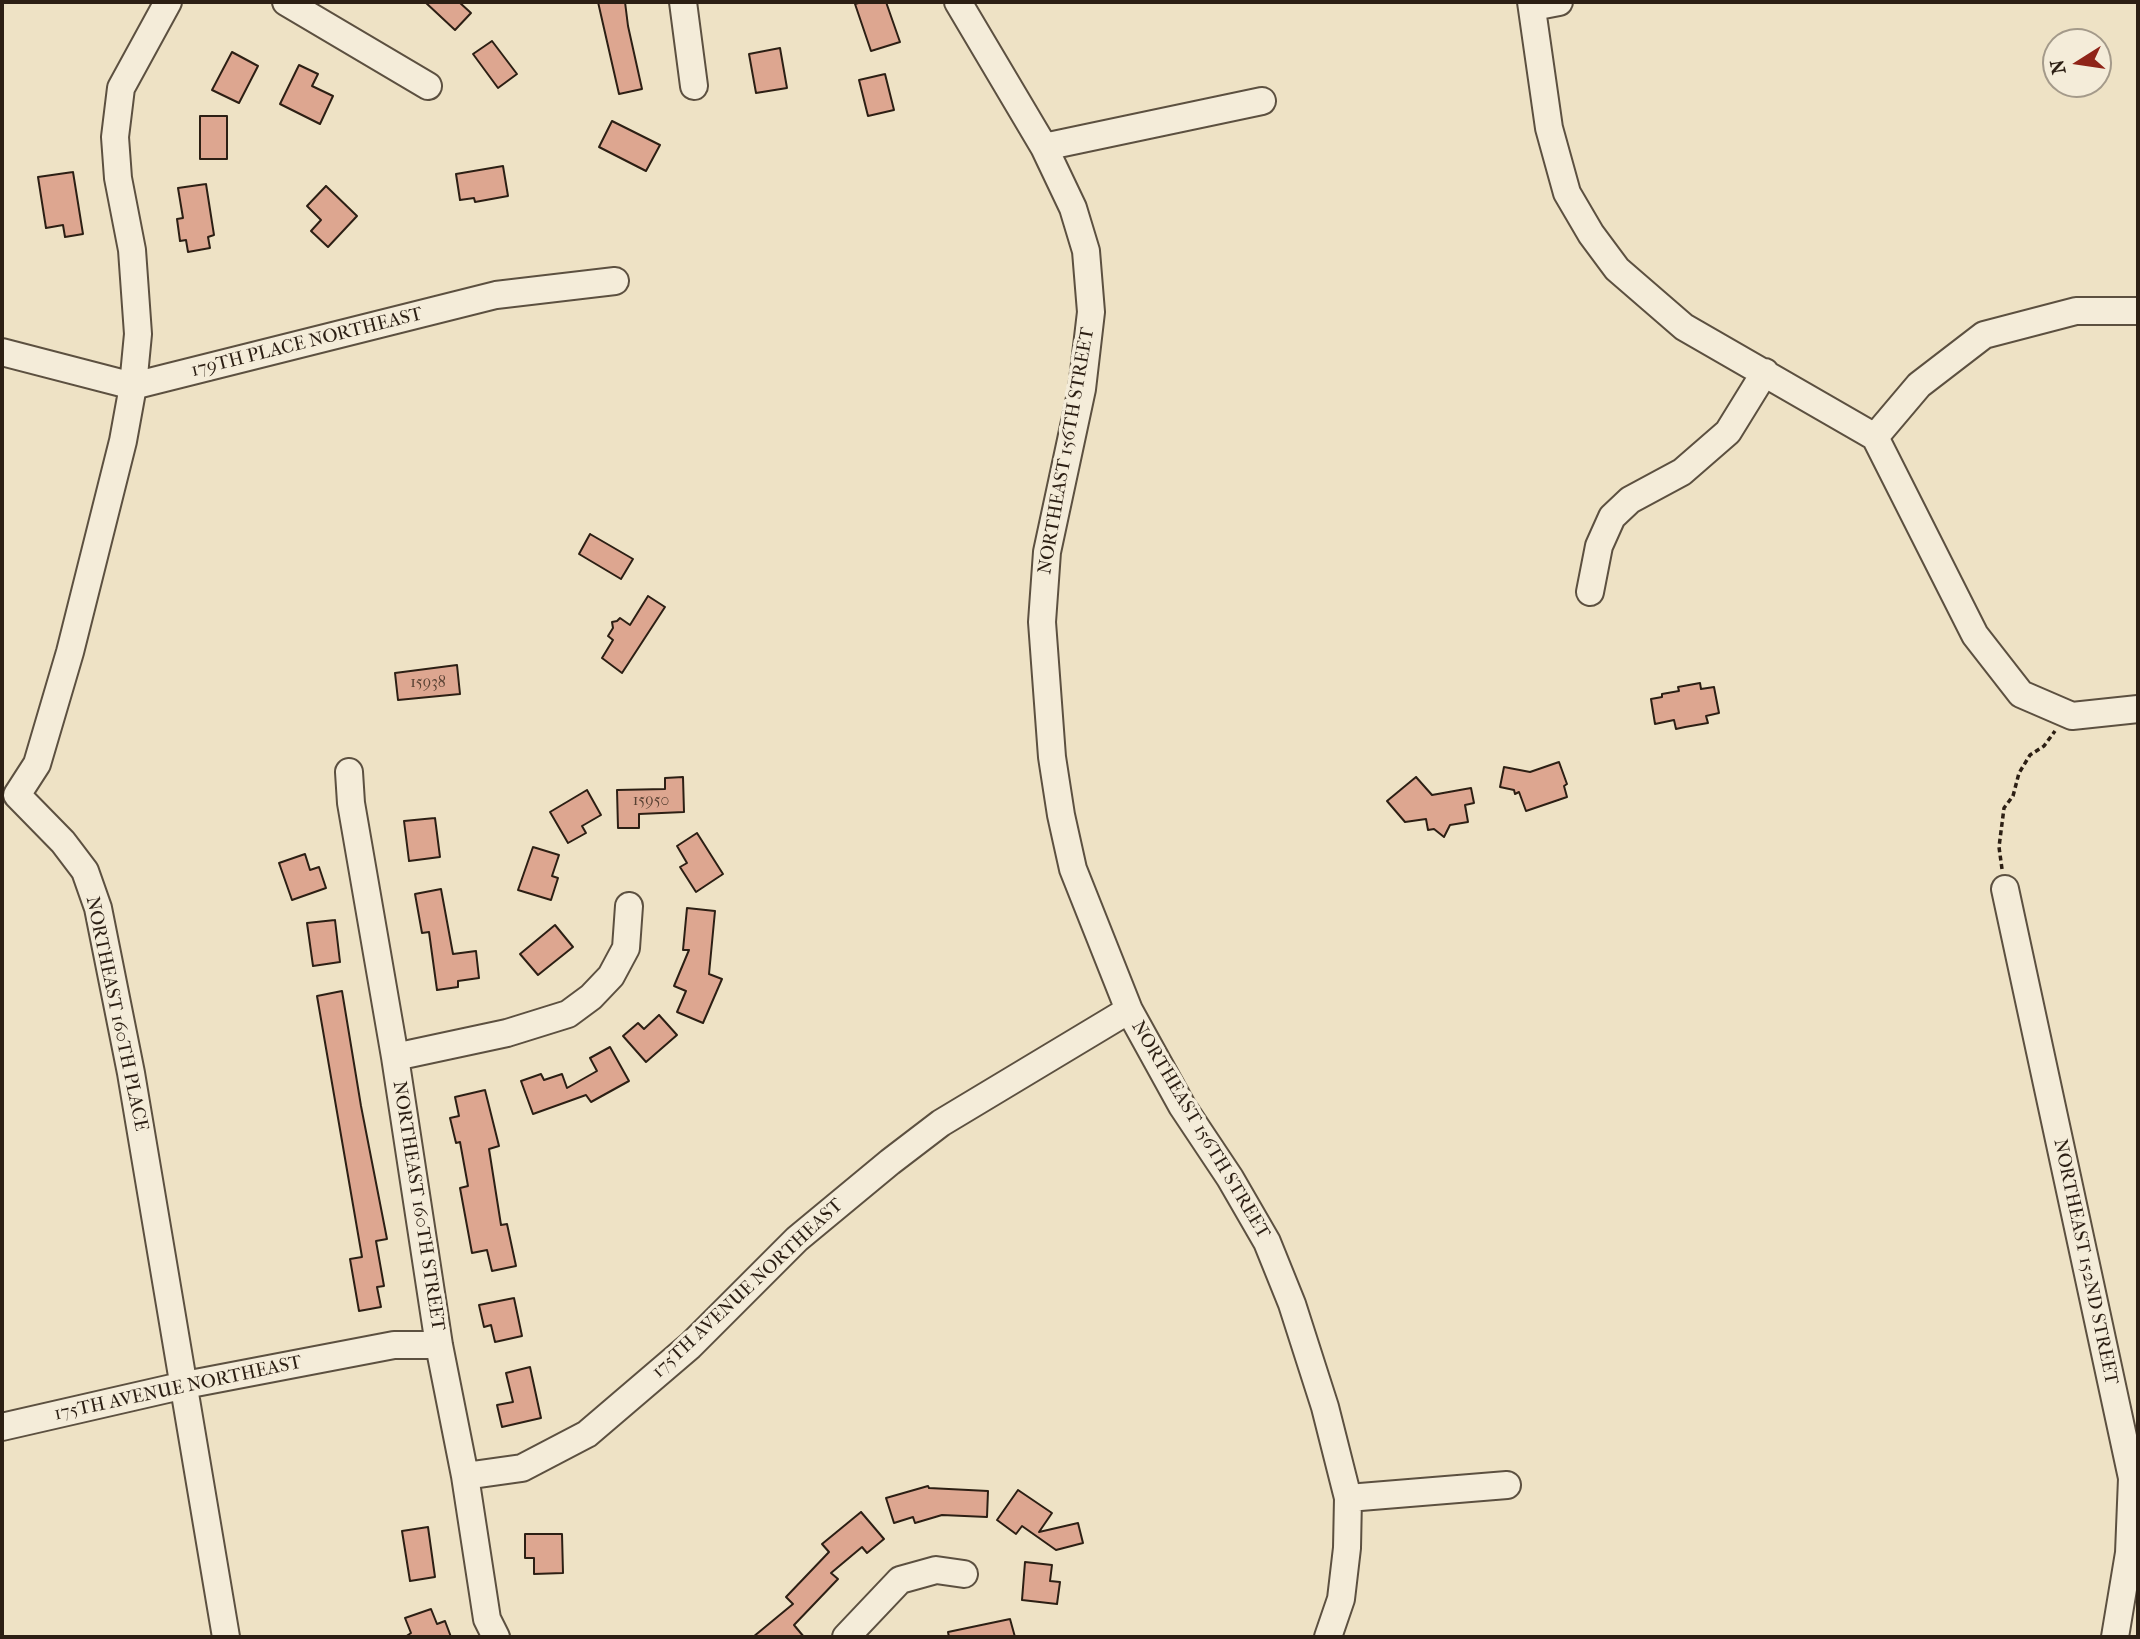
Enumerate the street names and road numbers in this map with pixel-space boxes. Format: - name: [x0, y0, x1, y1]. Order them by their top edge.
- street label: 179TH PLACE NORTHEAST: [189, 303, 425, 383]
- street label: NORTHEAST 156TH STREET: [1034, 326, 1100, 576]
- street label: NORTHEAST 160TH PLACE: [80, 895, 152, 1133]
- street label: NORTHEAST 156TH STREET: [1126, 1017, 1274, 1243]
- street label: NORTHEAST 160TH STREET: [387, 1080, 449, 1332]
- street label: NORTHEAST 152ND STREET: [2048, 1137, 2122, 1387]
- street label: 175TH AVENUE NORTHEAST: [648, 1195, 848, 1383]
- street label: 175TH AVENUE NORTHEAST: [52, 1352, 304, 1426]

